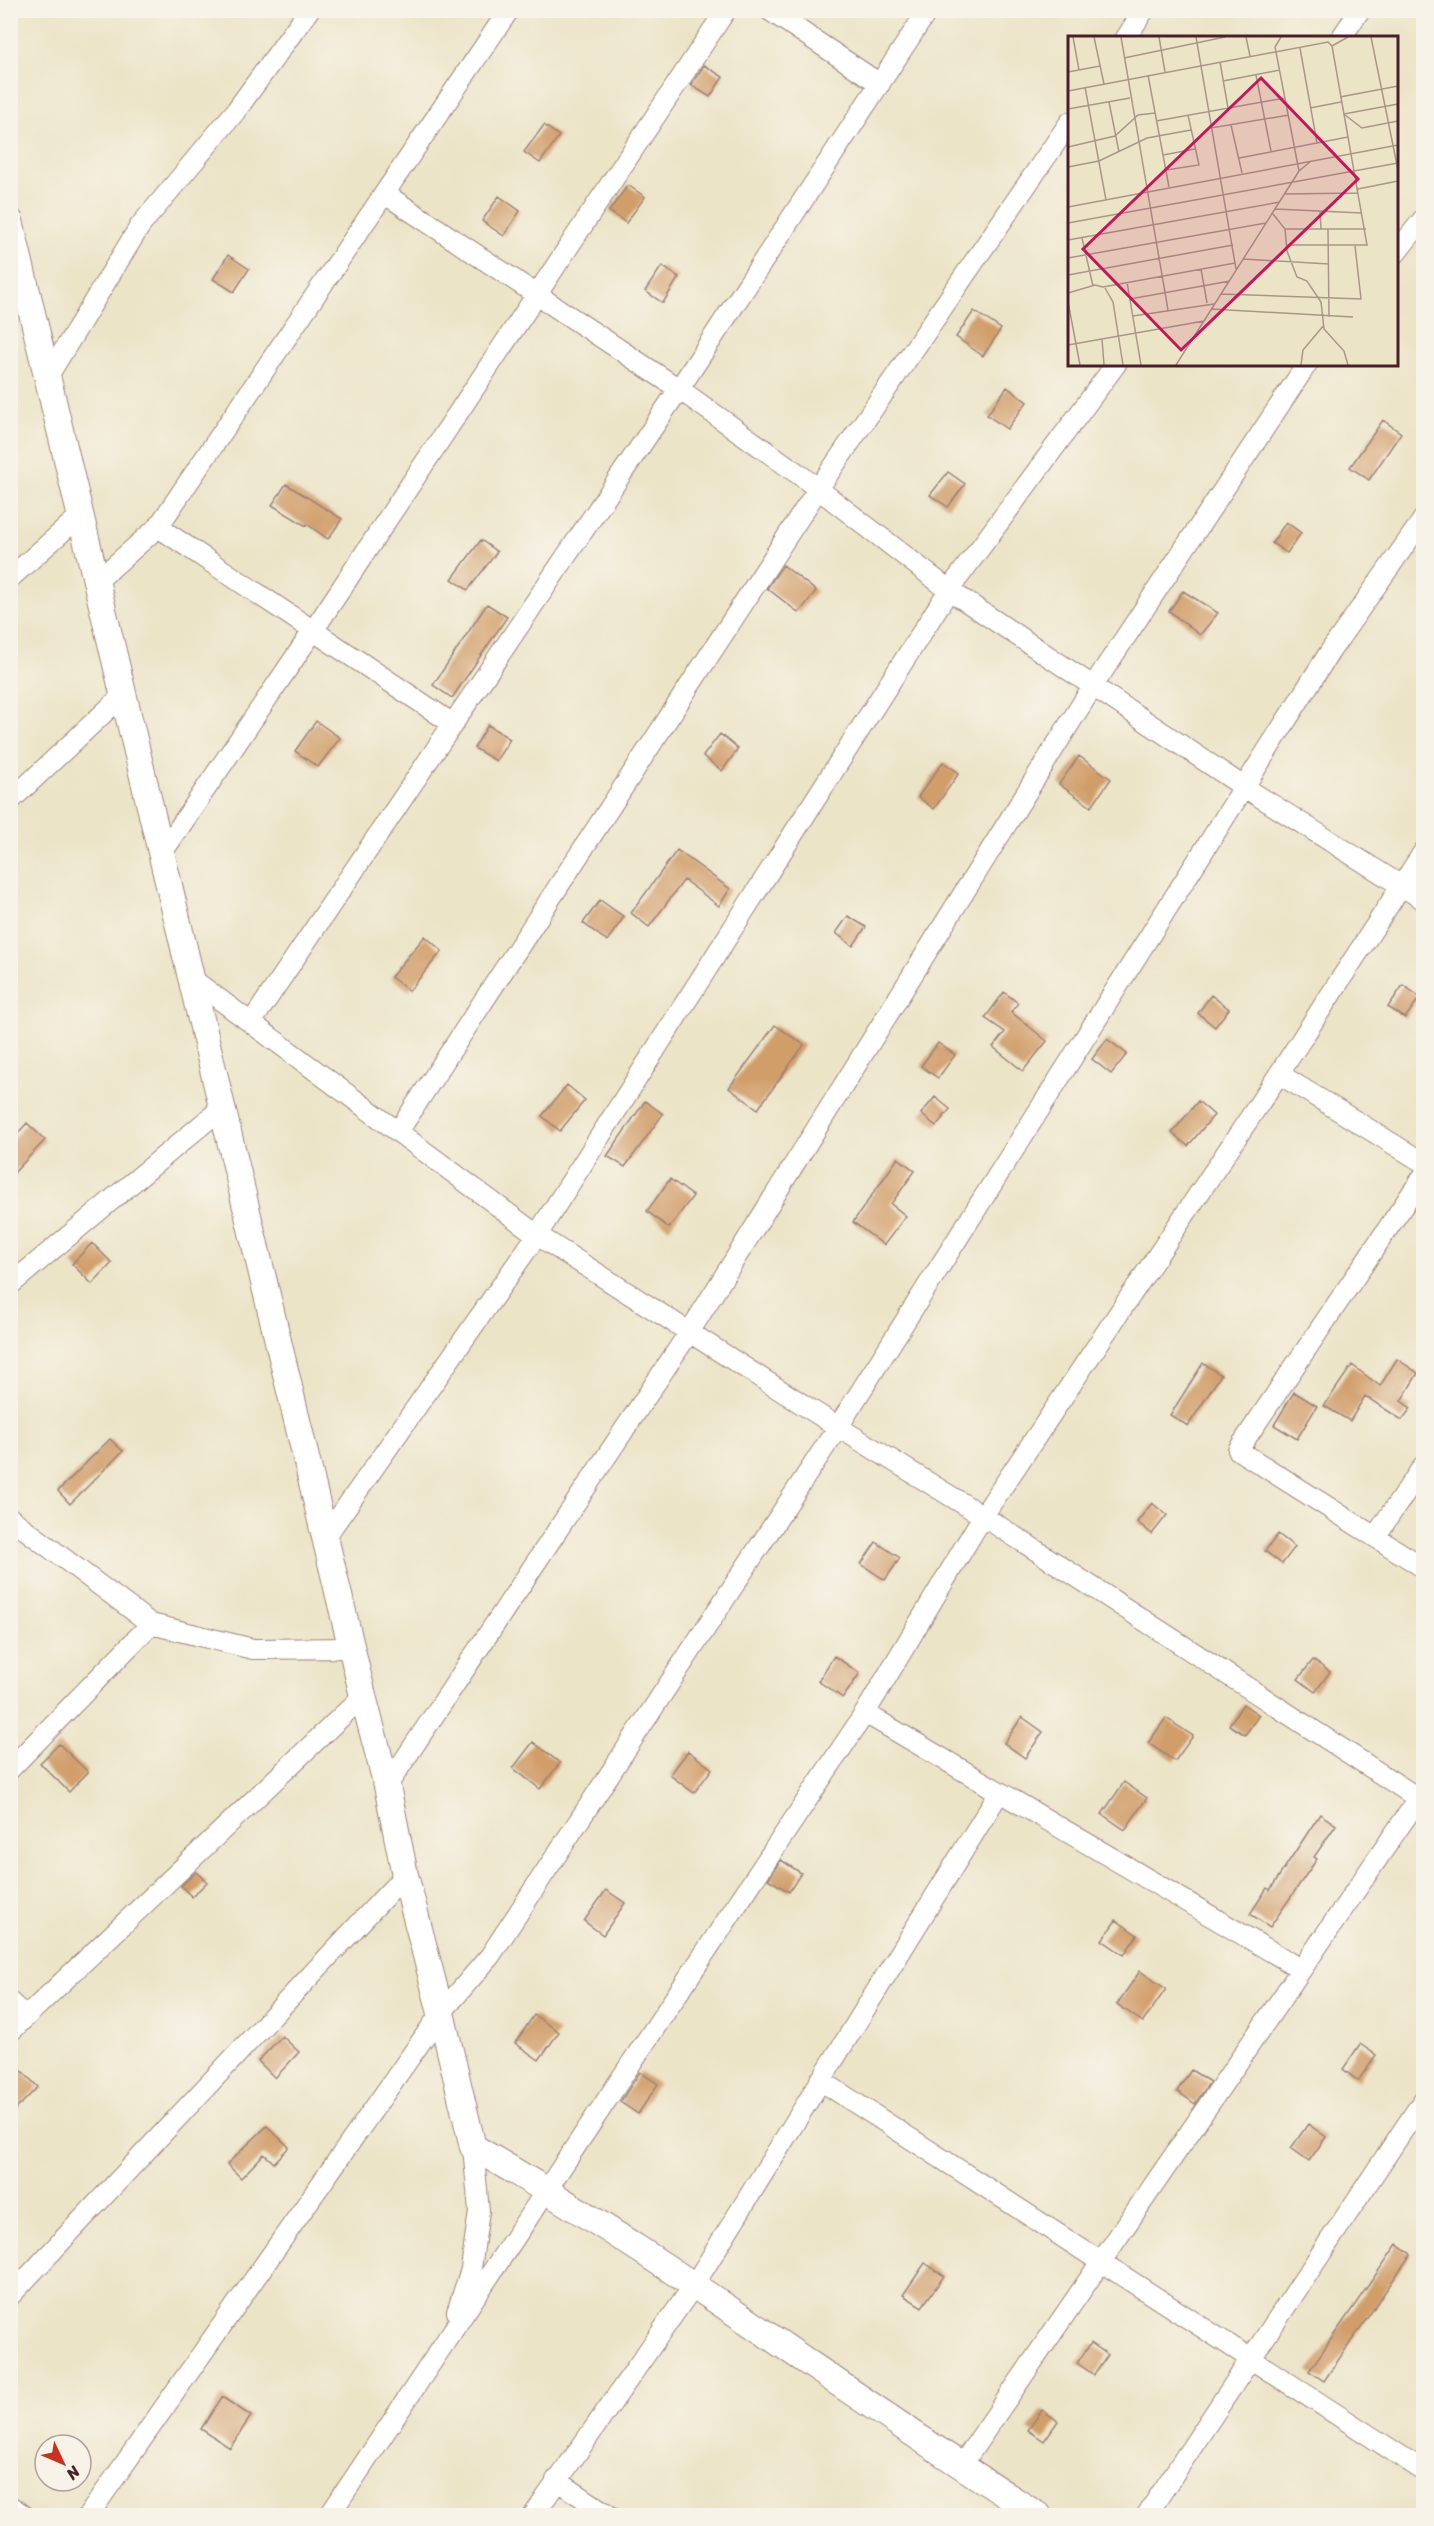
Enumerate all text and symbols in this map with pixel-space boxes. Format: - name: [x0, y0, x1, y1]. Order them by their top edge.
- inset map: [1068, 36, 1398, 366]
- north arrow: [33, 2433, 93, 2493]
- text: N: [59, 2458, 88, 2488]

